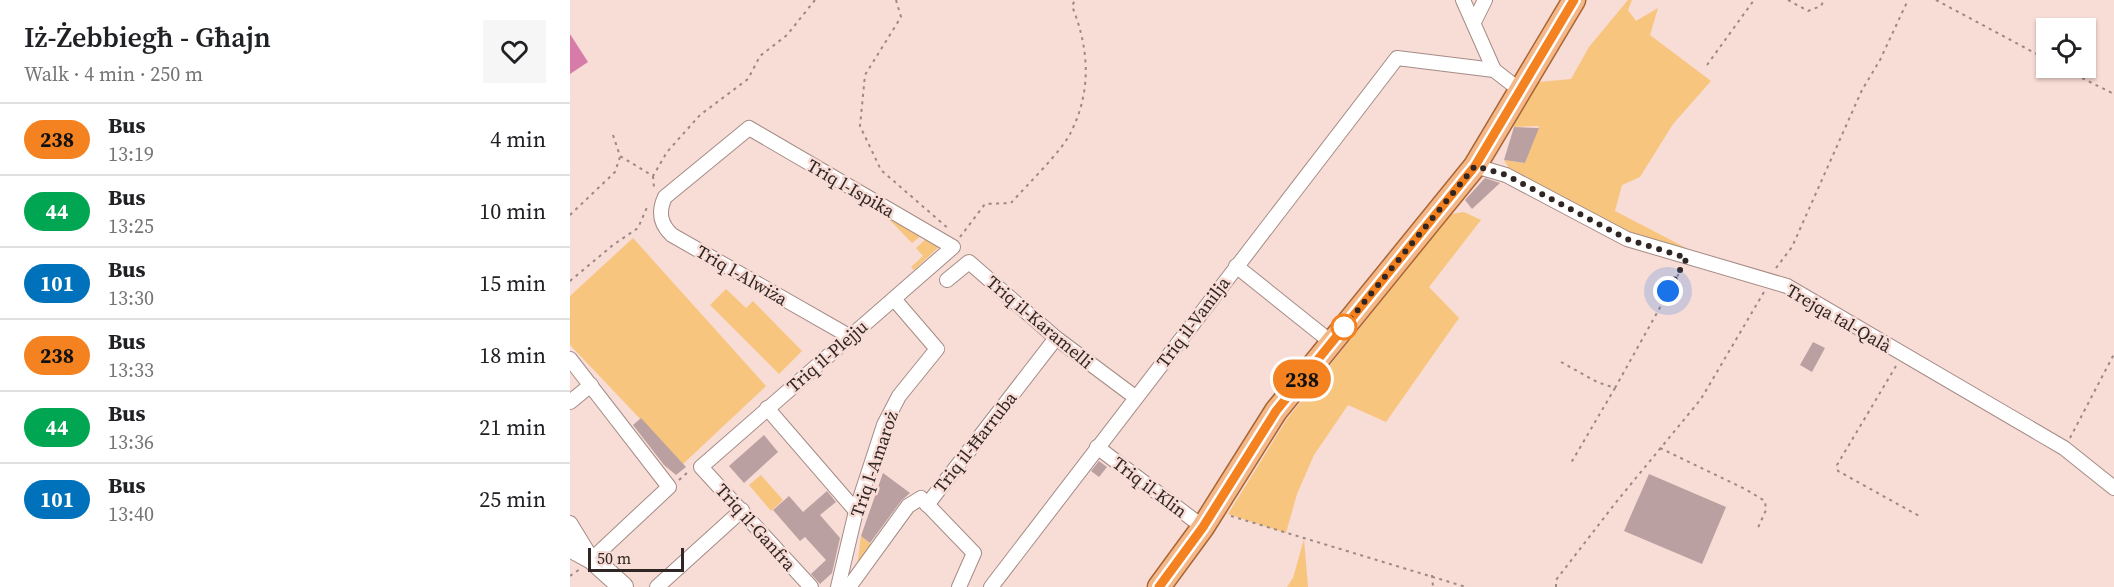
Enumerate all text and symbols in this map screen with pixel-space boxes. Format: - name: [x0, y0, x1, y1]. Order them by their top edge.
- text: Iż-Żebbiegħ - Għajn: [24, 18, 271, 56]
- map controls: [2036, 18, 2096, 78]
- button: locate: [2036, 18, 2096, 78]
- button: heart: [483, 20, 546, 83]
- text: Walk · 4 min · 250 m: [24, 60, 203, 88]
- text: Bus: [108, 110, 145, 140]
- text: 4 min: [490, 124, 546, 154]
- text: 238: [40, 125, 74, 154]
- text: 13:19: [108, 140, 154, 168]
- street label: Triq l-Ispika: [803, 153, 900, 224]
- text: Bus: [108, 182, 145, 212]
- text: 10 min: [479, 196, 546, 226]
- text: 44: [46, 197, 68, 226]
- text: 13:25: [108, 212, 154, 240]
- street label: Triq l-Alwiża: [692, 239, 793, 312]
- text: Bus: [108, 254, 145, 284]
- text: 15 min: [479, 268, 546, 298]
- text: 101: [40, 269, 74, 298]
- street label: Triq il-Karamelli: [981, 270, 1099, 374]
- street label: Triq il-Vanilja: [1151, 271, 1236, 373]
- your location: [1653, 276, 1683, 306]
- street label: Trejqa tal-Qalà: [1782, 278, 1897, 359]
- text: 13:30: [108, 284, 154, 312]
- street label: Triq il-Plejju: [781, 314, 873, 398]
- unlabelled marker: [1331, 314, 1357, 340]
- text: Bus: [108, 326, 145, 356]
- text: 18 min: [479, 340, 546, 370]
- text: 238: [40, 341, 74, 370]
- text: 13:33: [108, 356, 154, 384]
- line badge: 238: [1268, 360, 1336, 398]
- text: 238: [1285, 365, 1319, 394]
- street label: Triq il-Ħarruba: [928, 386, 1023, 498]
- text: Bus: [108, 398, 145, 428]
- street label: Triq l-Amaroż: [844, 408, 904, 520]
- text: 21 min: [479, 412, 546, 442]
- text: 44: [46, 413, 68, 442]
- text: 13:36: [108, 428, 154, 456]
- street label: Triq il-Klin: [1108, 451, 1193, 523]
- text: Bus: [108, 470, 145, 500]
- street label: Triq il-Ganfra: [710, 478, 802, 577]
- text: 25 min: [479, 484, 546, 514]
- text: 101: [40, 485, 74, 514]
- text: 13:40: [108, 500, 154, 528]
- scale bar: [588, 545, 684, 572]
- text: 50 m: [597, 547, 631, 569]

